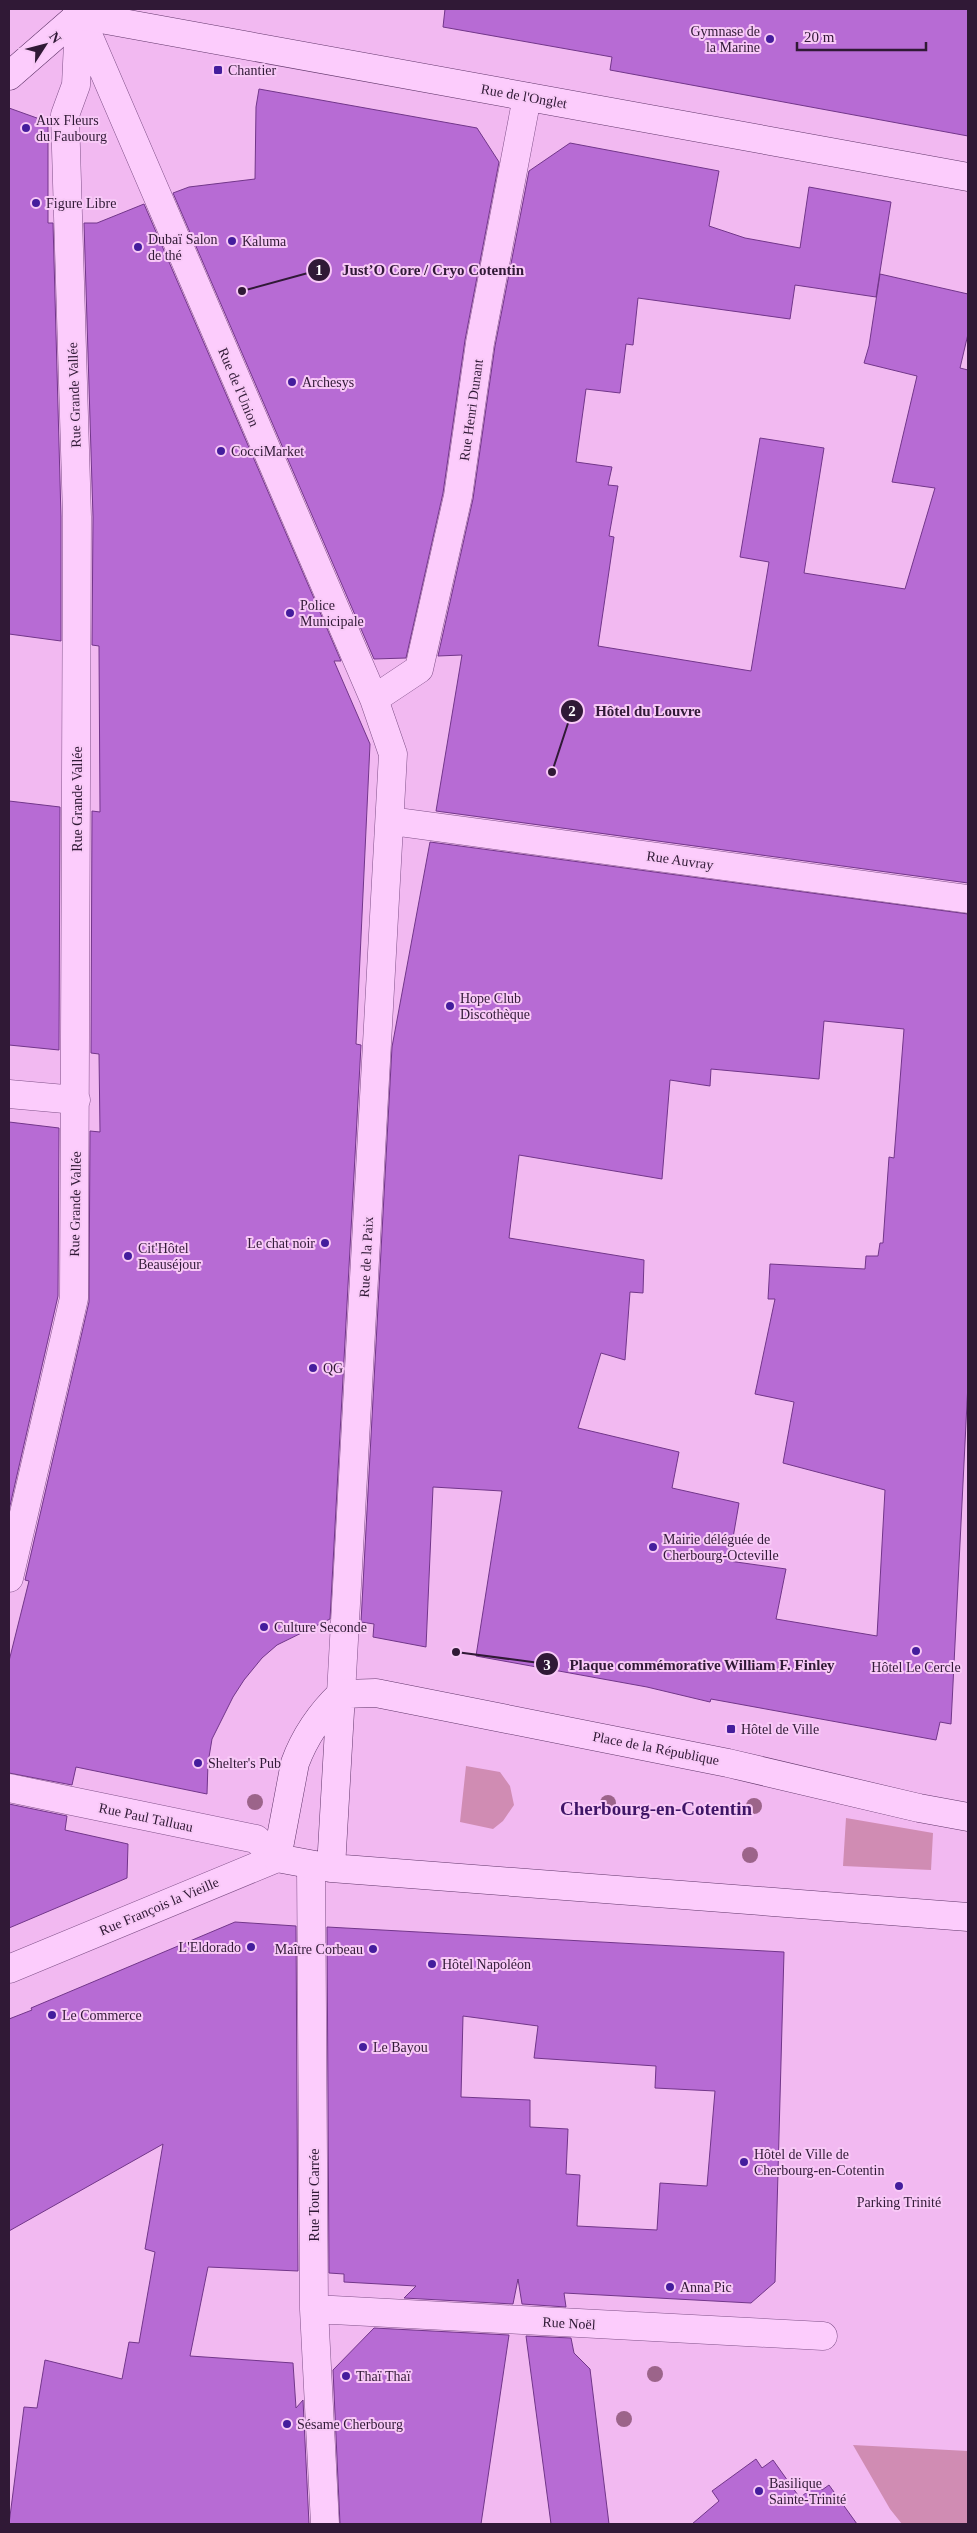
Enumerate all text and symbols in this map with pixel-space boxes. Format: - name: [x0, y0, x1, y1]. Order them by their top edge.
- north arrow: [20, 20, 70, 70]
- scale bar: [797, 20, 926, 52]
- place label: Gymnase de la Marine: [690, 24, 760, 55]
- text: N: [46, 29, 64, 46]
- text: 20 m: [804, 29, 835, 45]
- marker: Gymnase de la Marine: [764, 33, 776, 45]
- place label: Chantier: [228, 63, 277, 78]
- marker: Chantier: [212, 64, 224, 76]
- street label: Rue de l'Onglet: [480, 82, 568, 111]
- place label: Aux Fleurs du Faubourg: [36, 113, 107, 144]
- marker: Aux Fleurs du Faubourg: [20, 122, 32, 134]
- place label: Figure Libre: [46, 196, 116, 211]
- marker: Figure Libre: [30, 197, 42, 209]
- place label: Dubaï Salon de thé: [148, 232, 218, 263]
- place label: Kaluma: [242, 234, 287, 249]
- marker: Kaluma: [226, 235, 238, 247]
- marker: Dubaï Salon de thé: [132, 241, 144, 253]
- callout: Just’O Core / Cryo Cotentin: [307, 255, 534, 285]
- text: 1: [315, 262, 323, 278]
- text: Just’O Core / Cryo Cotentin: [342, 262, 525, 278]
- street label: Rue Grande Vallée: [65, 342, 84, 448]
- street label: Rue de l'Union: [215, 346, 262, 429]
- street label: Rue Henri Dunant: [457, 358, 486, 462]
- place label: Archesys: [302, 375, 354, 390]
- marker: Archesys: [286, 376, 298, 388]
- place label: CocciMarket: [231, 444, 304, 459]
- marker: CocciMarket: [215, 445, 227, 457]
- place label: Police Municipale: [300, 598, 364, 629]
- marker: Police Municipale: [284, 607, 296, 619]
- callout: Hôtel du Louvre: [560, 696, 710, 726]
- text: 2: [568, 703, 576, 719]
- text: Hôtel du Louvre: [595, 703, 701, 719]
- street label: Rue Grande Vallée: [70, 746, 85, 852]
- street label: Rue Auvray: [646, 848, 714, 873]
- place label: Hope Club Discothèque: [460, 991, 530, 1022]
- marker: Hope Club Discothèque: [444, 1000, 456, 1012]
- street label: Rue Grande Vallée: [67, 1151, 84, 1257]
- street label: Rue de la Paix: [357, 1216, 376, 1298]
- place label: Le chat noir: [247, 1236, 315, 1251]
- marker: Le chat noir: [319, 1237, 331, 1249]
- place label: Cit'Hôtel Beauséjour: [138, 1241, 201, 1272]
- marker: Cit'Hôtel Beauséjour: [122, 1250, 134, 1262]
- place label: QG: [323, 1361, 343, 1376]
- marker: QG: [307, 1362, 319, 1374]
- place label: Mairie déléguée de Cherbourg-Octeville: [663, 1532, 779, 1563]
- marker: Mairie déléguée de Cherbourg-Octeville: [647, 1541, 659, 1553]
- place label: Culture Seconde: [274, 1620, 367, 1635]
- marker: Culture Seconde: [258, 1621, 270, 1633]
- marker: Hôtel Le Cercle: [910, 1645, 922, 1657]
- callout: Plaque commémorative William F. Finley: [535, 1649, 845, 1679]
- text: 3: [543, 1657, 551, 1673]
- text: Plaque commémorative William F. Finley: [569, 1657, 835, 1673]
- place label: Hôtel Le Cercle: [871, 1660, 961, 1675]
- place label: Hôtel de Ville: [741, 1722, 819, 1737]
- marker: Hôtel de Ville: [725, 1723, 737, 1735]
- street label: Place de la République: [591, 1729, 720, 1768]
- place label: Shelter's Pub: [208, 1756, 281, 1771]
- marker: Shelter's Pub: [192, 1757, 204, 1769]
- district label: Cherbourg-en-Cotentin: [560, 1798, 752, 1819]
- street label: Rue Paul Talluau: [97, 1800, 194, 1835]
- street label: Rue François la Vieille: [97, 1874, 221, 1938]
- place label: L'Eldorado: [179, 1940, 241, 1955]
- marker: L'Eldorado: [245, 1941, 257, 1953]
- place label: Maître Corbeau: [275, 1942, 363, 1957]
- marker: Maître Corbeau: [367, 1943, 379, 1955]
- place label: Hôtel Napoléon: [442, 1957, 531, 1972]
- marker: Hôtel Napoléon: [426, 1958, 438, 1970]
- place label: Le Commerce: [62, 2008, 142, 2023]
- marker: Le Commerce: [46, 2009, 58, 2021]
- place label: Le Bayou: [373, 2040, 428, 2055]
- marker: Le Bayou: [357, 2041, 369, 2053]
- place label: Hôtel de Ville de Cherbourg-en-Cotentin: [754, 2147, 884, 2178]
- street label: Rue Tour Carrée: [307, 2149, 322, 2241]
- marker: Hôtel de Ville de Cherbourg-en-Cotentin: [738, 2156, 750, 2168]
- marker: Parking Trinité: [893, 2180, 905, 2192]
- place label: Parking Trinité: [857, 2195, 941, 2210]
- place label: Anna Pic: [680, 2280, 732, 2295]
- marker: Anna Pic: [664, 2281, 676, 2293]
- street label: Rue Noël: [542, 2315, 596, 2332]
- place label: Thaï Thaï: [356, 2369, 411, 2384]
- marker: Thaï Thaï: [340, 2370, 352, 2382]
- place label: Sésame Cherbourg: [297, 2417, 403, 2432]
- marker: Sésame Cherbourg: [281, 2418, 293, 2430]
- place label: Basilique Sainte-Trinité: [769, 2476, 846, 2507]
- marker: Basilique Sainte-Trinité: [753, 2485, 765, 2497]

